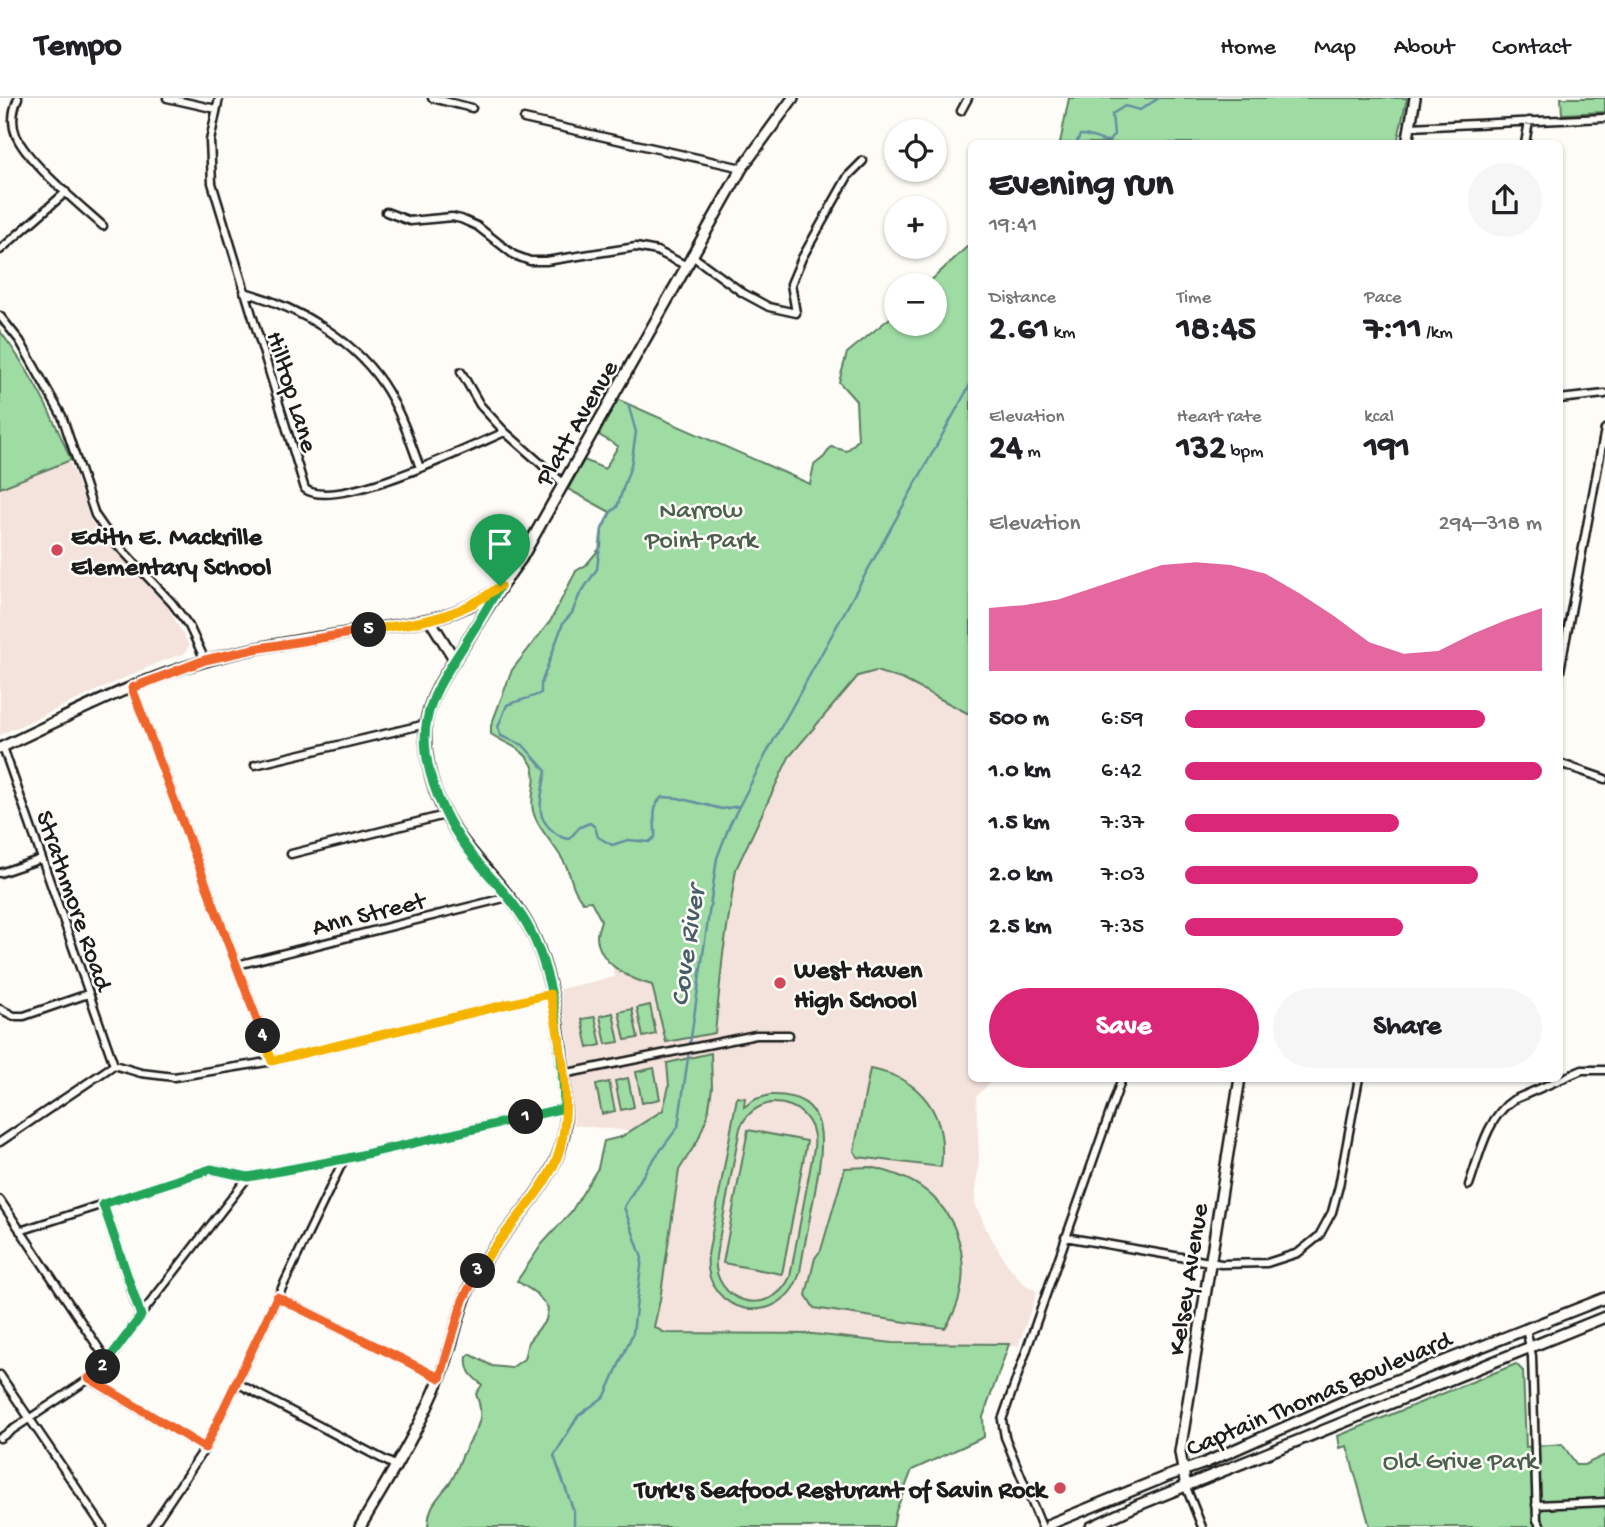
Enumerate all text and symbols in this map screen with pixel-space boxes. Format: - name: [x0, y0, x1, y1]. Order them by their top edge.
- text: Tempo: [35, 29, 122, 67]
- text: Home: [1220, 34, 1276, 63]
- text: Map: [1314, 34, 1356, 63]
- text: About: [1394, 34, 1454, 63]
- text: Contact: [1492, 34, 1570, 63]
- map controls: [884, 119, 947, 336]
- button: locate: [884, 119, 947, 182]
- button: share: [1468, 163, 1542, 237]
- text: Evening run: [989, 164, 1173, 208]
- button: +: [884, 196, 947, 259]
- text: 19:41: [989, 212, 1037, 239]
- button: −: [884, 273, 947, 336]
- text: Distance: [989, 287, 1056, 310]
- text: Time: [1177, 287, 1211, 310]
- text: Pace: [1364, 287, 1402, 310]
- text: 2.61: [989, 310, 1049, 351]
- text: 18:45: [1177, 310, 1256, 351]
- text: 7:11: [1364, 310, 1422, 351]
- text: km: [1049, 322, 1076, 345]
- text: /km: [1422, 322, 1453, 345]
- street label: Hilltop Lane: [257, 328, 323, 457]
- street label: Platt Avenue: [530, 355, 628, 494]
- text: Elevation: [989, 406, 1065, 429]
- text: Heart rate: [1177, 406, 1262, 429]
- text: kcal: [1364, 406, 1394, 429]
- text: 24: [989, 429, 1023, 470]
- text: 132: [1177, 429, 1226, 470]
- text: 191: [1364, 429, 1410, 470]
- text: m: [1023, 441, 1041, 464]
- text: bpm: [1226, 441, 1264, 464]
- park label: Narrow Point Park: [644, 497, 759, 558]
- text: Elevation: [989, 511, 1080, 538]
- text: 294–318 m: [1439, 511, 1542, 538]
- pin: [470, 514, 530, 586]
- place label: Edith E. Mackrille Elementary School: [71, 524, 272, 585]
- icon: arrive: [481, 525, 519, 563]
- marker: Edith E. Mackrille Elementary School: [49, 542, 65, 558]
- pin: 5: [352, 612, 386, 648]
- text: 5: [364, 618, 374, 641]
- text: 500 m: [989, 706, 1049, 733]
- text: 6:59: [1101, 706, 1144, 733]
- text: 1.0 km: [989, 758, 1051, 785]
- text: 6:42: [1101, 758, 1142, 785]
- street label: Strathmore Road: [26, 807, 118, 997]
- text: 1.5 km: [989, 810, 1050, 837]
- text: 7:37: [1101, 810, 1144, 837]
- text: 2.0 km: [989, 862, 1053, 889]
- text: 7:03: [1101, 862, 1145, 889]
- water label: Cove River: [665, 880, 715, 1009]
- street label: Ann Street: [309, 887, 431, 945]
- text: 2.5 km: [989, 914, 1052, 941]
- text: 7:35: [1101, 914, 1144, 941]
- place label: West Haven High School: [793, 957, 923, 1018]
- marker: West Haven High School: [772, 975, 788, 991]
- button: Save: [989, 988, 1259, 1068]
- button: Share: [1273, 988, 1542, 1068]
- pin: 4: [246, 1018, 280, 1054]
- text: 4: [258, 1024, 267, 1047]
- pin: 1: [508, 1100, 544, 1134]
- text: 1: [522, 1105, 529, 1128]
- street label: Kelsey Avenue: [1163, 1201, 1218, 1358]
- pin: 3: [461, 1254, 496, 1288]
- text: 3: [473, 1259, 482, 1282]
- street label: Captain Thomas Boulevard: [1182, 1325, 1459, 1466]
- pin: 2: [86, 1350, 120, 1384]
- text: 2: [98, 1355, 107, 1378]
- park label: Old Grive Park: [1383, 1448, 1540, 1479]
- place label: Turk's Seafood Resturant of Savin Rock: [633, 1477, 1049, 1508]
- marker: Turk's Seafood Resturant of Savin Rock: [1052, 1480, 1068, 1496]

